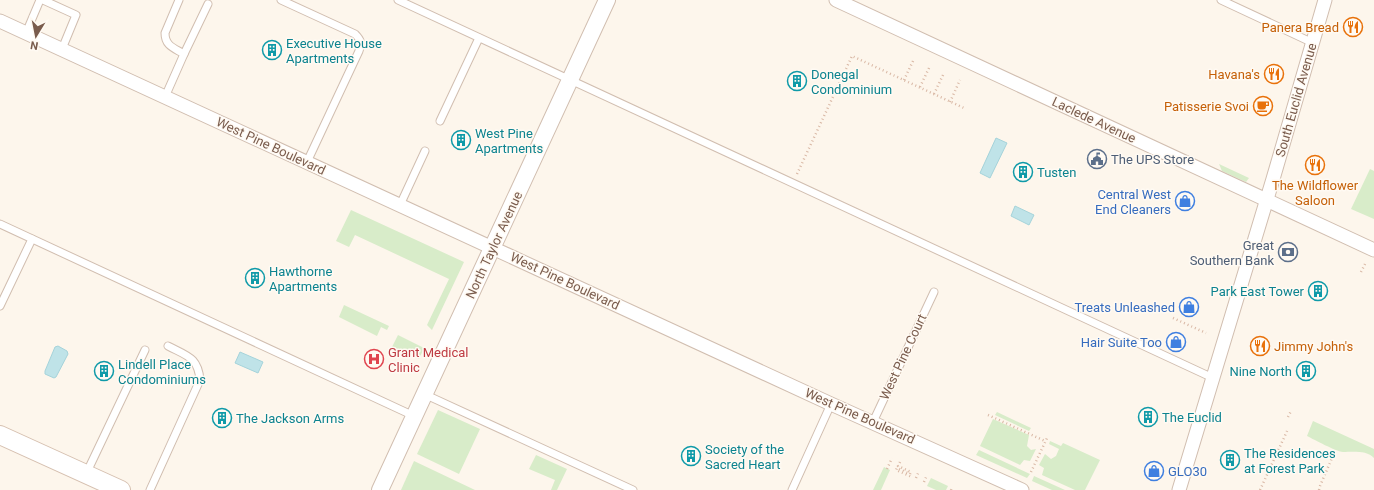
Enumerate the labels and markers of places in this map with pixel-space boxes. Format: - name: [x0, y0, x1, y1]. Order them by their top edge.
- restaurant icon: Panera Bread: [1342, 16, 1364, 38]
- place label: Panera Bread: [1262, 20, 1339, 35]
- place label: Executive House Apartments: [286, 36, 382, 66]
- building icon: Executive House Apartments: [261, 39, 283, 61]
- restaurant icon: Havana's: [1263, 63, 1285, 85]
- place label: Donegal Condominium: [811, 67, 892, 97]
- place label: Havana's: [1208, 67, 1260, 82]
- building icon: Donegal Condominium: [786, 70, 808, 92]
- cafe icon: Patisserie Svoi: [1252, 95, 1274, 117]
- place label: Patisserie Svoi: [1164, 99, 1249, 114]
- place label: West Pine Apartments: [475, 126, 544, 156]
- building icon: West Pine Apartments: [450, 129, 472, 151]
- public building icon: The UPS Store: [1086, 148, 1108, 170]
- place label: The UPS Store: [1111, 152, 1194, 167]
- restaurant icon: The Wildflower Saloon: [1304, 154, 1326, 176]
- building icon: Tusten: [1012, 161, 1034, 183]
- place label: Tusten: [1037, 165, 1076, 180]
- place label: The Wildflower Saloon: [1272, 178, 1359, 208]
- place label: Central West End Cleaners: [1095, 187, 1171, 217]
- shop icon: Central West End Cleaners: [1174, 190, 1196, 212]
- place label: Great Southern Bank: [1190, 238, 1274, 268]
- bank icon: Great Southern Bank: [1277, 241, 1299, 263]
- place label: Hawthorne Apartments: [269, 264, 338, 294]
- building icon: Hawthorne Apartments: [244, 267, 266, 289]
- building icon: Park East Tower: [1307, 280, 1329, 302]
- place label: Park East Tower: [1211, 284, 1305, 299]
- shop icon: Treats Unleashed: [1178, 296, 1200, 318]
- place label: Treats Unleashed: [1074, 300, 1175, 315]
- shop icon: Hair Suite Too: [1165, 331, 1187, 353]
- place label: Hair Suite Too: [1081, 335, 1162, 350]
- restaurant icon: Jimmy John's: [1249, 335, 1271, 357]
- place label: Jimmy John's: [1274, 339, 1354, 354]
- place label: Grant Medical Clinic: [388, 345, 469, 375]
- hospital icon: Grant Medical Clinic: [363, 348, 385, 370]
- place label: Lindell Place Condominiums: [118, 357, 206, 387]
- building icon: Lindell Place Condominiums: [93, 360, 115, 382]
- building icon: Nine North: [1295, 360, 1317, 382]
- place label: Nine North: [1229, 364, 1292, 379]
- building icon: The Euclid: [1137, 406, 1159, 428]
- building icon: The Jackson Arms: [211, 407, 233, 429]
- place label: The Euclid: [1162, 410, 1222, 425]
- place label: The Jackson Arms: [236, 411, 344, 426]
- place label: Society of the Sacred Heart: [705, 442, 784, 472]
- building icon: Society of the Sacred Heart: [680, 445, 702, 467]
- place label: The Residences at Forest Park: [1244, 446, 1336, 476]
- building icon: The Residences at Forest Park: [1219, 449, 1241, 471]
- shop icon: GLO30: [1143, 460, 1165, 482]
- place label: GLO30: [1168, 464, 1207, 479]

